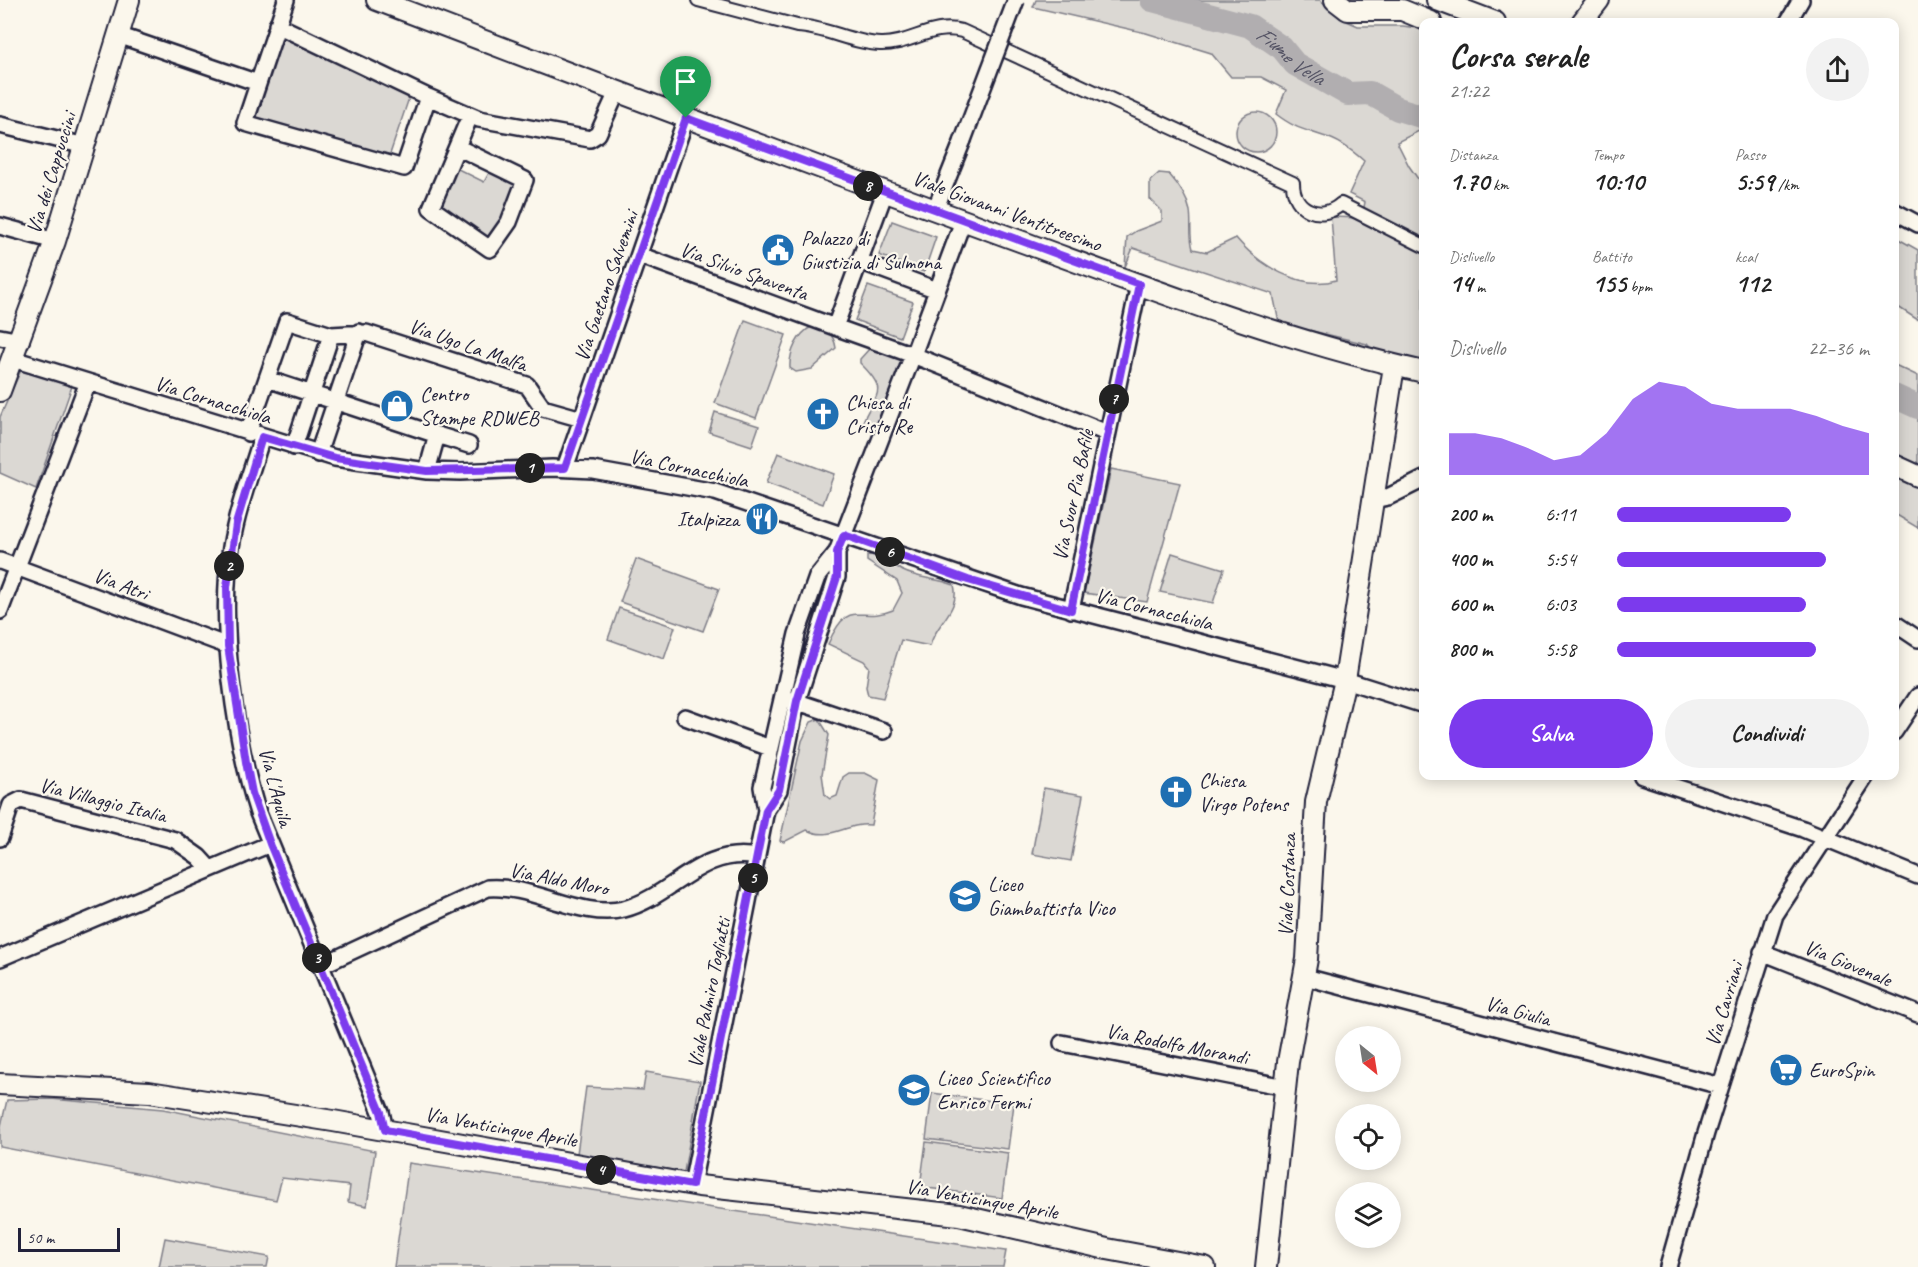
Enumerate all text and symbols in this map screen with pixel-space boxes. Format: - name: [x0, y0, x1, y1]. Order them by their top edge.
- water label: Fiume Vella: [1250, 20, 1331, 93]
- text: Corsa serale: [1449, 35, 1588, 77]
- button: share: [1806, 38, 1869, 101]
- pin: [660, 56, 711, 118]
- icon: arrive: [669, 65, 702, 98]
- text: 21:22: [1449, 79, 1489, 104]
- street label: Via dei Cappuccini: [20, 106, 83, 237]
- text: Distanza: [1449, 145, 1497, 165]
- text: Tempo: [1592, 145, 1624, 165]
- text: Passo: [1735, 145, 1765, 165]
- street label: Viale Giovanni Ventitreesimo: [909, 165, 1106, 258]
- text: 1.70: [1449, 165, 1489, 198]
- text: 10:10: [1592, 165, 1644, 198]
- text: 5:59: [1735, 165, 1774, 198]
- pin: 8: [853, 171, 883, 201]
- text: km: [1489, 175, 1509, 195]
- text: /km: [1774, 175, 1799, 195]
- text: 8: [864, 176, 872, 196]
- street label: Via Gaetano Salvemini: [568, 204, 645, 365]
- place label: Palazzo di Giustizia di Sulmona: [801, 225, 943, 275]
- public building icon: Palazzo di Giustizia di Sulmona: [760, 232, 796, 268]
- street label: Via Silvio Spaventa: [677, 236, 813, 307]
- text: Dislivello: [1449, 247, 1494, 267]
- text: Battito: [1592, 247, 1632, 267]
- text: kcal: [1735, 247, 1756, 267]
- text: 14: [1449, 267, 1472, 300]
- text: 155: [1592, 267, 1626, 300]
- text: 112: [1735, 267, 1770, 300]
- text: m: [1472, 277, 1485, 297]
- text: bpm: [1626, 277, 1652, 297]
- street label: Via Ugo La Malfa: [406, 313, 533, 378]
- text: Dislivello: [1449, 336, 1505, 361]
- text: 22–36 m: [1808, 336, 1869, 361]
- street label: Via Cornacchiola: [152, 370, 276, 431]
- place label: Centro Stampe RDWEB: [420, 381, 541, 431]
- pin: 7: [1099, 384, 1129, 414]
- shop icon: Centro Stampe RDWEB: [379, 388, 415, 424]
- place label: Chiesa di Cristo Re: [846, 389, 913, 439]
- text: 7: [1110, 389, 1118, 409]
- church icon: Chiesa di Cristo Re: [805, 396, 841, 432]
- street label: Via Suor Pia Bafile: [1046, 426, 1100, 563]
- street label: Via Cornacchiola: [627, 443, 752, 494]
- pin: 1: [515, 453, 545, 483]
- text: 1: [526, 458, 534, 478]
- restaurant icon: Italpizza: [744, 501, 780, 537]
- text: 200 m: [1449, 502, 1492, 527]
- text: 6:11: [1545, 502, 1576, 527]
- place label: Italpizza: [677, 506, 741, 532]
- pin: 6: [875, 537, 905, 567]
- text: 6: [886, 542, 894, 562]
- text: 400 m: [1449, 547, 1492, 572]
- text: 5:54: [1545, 547, 1576, 572]
- pin: 2: [214, 551, 244, 581]
- text: 2: [225, 556, 233, 576]
- street label: Via Atri: [90, 562, 155, 607]
- street label: Via Cornacchiola: [1092, 582, 1217, 637]
- text: 600 m: [1449, 592, 1493, 617]
- text: 6:03: [1545, 592, 1576, 617]
- text: 800 m: [1449, 637, 1492, 662]
- text: 5:58: [1545, 637, 1576, 662]
- button: Salva: [1449, 699, 1653, 768]
- button: Condividi: [1665, 699, 1869, 768]
- street label: Via L'Aquila: [253, 745, 300, 832]
- place label: Chiesa Virgo Potens: [1199, 767, 1290, 817]
- street label: Via Villaggio Italia: [37, 772, 172, 829]
- church icon: Chiesa Virgo Potens: [1158, 774, 1194, 810]
- street label: Viale Costanza: [1272, 831, 1302, 937]
- street label: Via Aldo Moro: [507, 857, 613, 902]
- pin: 5: [738, 863, 768, 893]
- text: 5: [750, 868, 756, 888]
- place label: Liceo Giambattista Vico: [988, 871, 1117, 921]
- school or university icon: Liceo Giambattista Vico: [947, 878, 983, 914]
- street label: Viale Palmiro Togliatti: [682, 913, 737, 1070]
- street label: Via Giovenale: [1801, 934, 1897, 993]
- pin: 3: [302, 943, 332, 973]
- text: 3: [313, 948, 321, 968]
- street label: Via Cavriani: [1699, 956, 1750, 1049]
- street label: Via Giulia: [1483, 990, 1556, 1033]
- street label: Via Rodolfo Morandi: [1104, 1017, 1253, 1071]
- north arrow: [1335, 1026, 1401, 1092]
- map controls: [1335, 1026, 1401, 1248]
- supermarket icon: EuroSpin: [1768, 1052, 1804, 1088]
- place label: EuroSpin: [1809, 1057, 1876, 1083]
- place label: Liceo Scientifico Enrico Fermi: [937, 1065, 1052, 1115]
- school or university icon: Liceo Scientifico Enrico Fermi: [896, 1072, 932, 1108]
- street label: Via Venticinque Aprile: [423, 1101, 580, 1153]
- button: locate: [1335, 1104, 1401, 1170]
- pin: 4: [586, 1155, 616, 1185]
- text: 4: [597, 1160, 605, 1180]
- street label: Via Venticinque Aprile: [904, 1173, 1061, 1225]
- button: layers: [1335, 1182, 1401, 1248]
- scale bar: [18, 1225, 120, 1252]
- text: 50 m: [27, 1228, 54, 1248]

